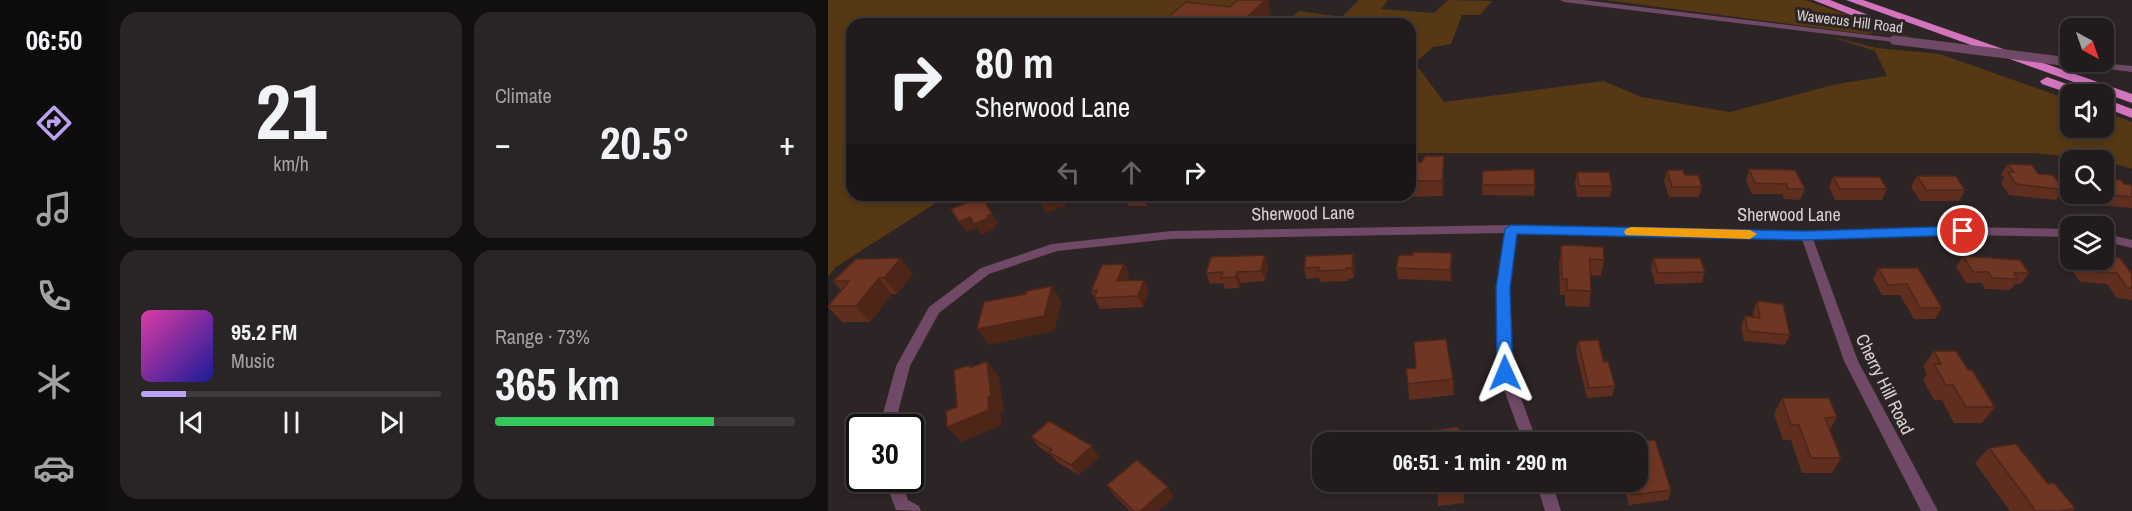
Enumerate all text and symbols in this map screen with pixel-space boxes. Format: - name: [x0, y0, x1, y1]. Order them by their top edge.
- street label: Wawecus Hill Road: [1796, 4, 1904, 38]
- north arrow: [2060, 18, 2114, 72]
- map controls: [2060, 18, 2114, 270]
- text: 06:50: [26, 22, 82, 58]
- text: 80 m: [975, 35, 1054, 91]
- icon: right: [876, 42, 954, 120]
- text: 21: [255, 58, 327, 163]
- text: Climate: [495, 82, 552, 109]
- button: sound: [2060, 84, 2114, 138]
- text: Sherwood Lane: [975, 89, 1130, 125]
- icon: directions: [33, 102, 75, 144]
- text: 20.5°: [600, 112, 690, 173]
- text: −: [495, 121, 511, 165]
- text: +: [779, 121, 795, 165]
- text: km/h: [273, 150, 309, 177]
- button: search: [2060, 150, 2114, 204]
- icon: left: [1052, 156, 1085, 189]
- icon: ahead: [1115, 156, 1148, 189]
- icon: right: [1178, 156, 1211, 189]
- icon: music: [33, 188, 75, 230]
- street label: Sherwood Lane: [1251, 200, 1355, 226]
- street label: Sherwood Lane: [1737, 202, 1841, 227]
- pin: [1937, 205, 1988, 256]
- icon: arrive: [1946, 214, 1979, 247]
- button: layers: [2060, 216, 2114, 270]
- icon: phone: [33, 275, 75, 317]
- text: 95.2 FM: [231, 317, 297, 347]
- text: Range · 73%: [495, 323, 590, 350]
- street label: Cherry Hill Road: [1850, 329, 1920, 439]
- position arrow: [1473, 341, 1537, 405]
- text: Music: [231, 347, 275, 374]
- text: 365 km: [495, 353, 620, 414]
- icon: climate: [33, 361, 75, 403]
- icon: previous: [175, 406, 208, 439]
- icon: pause: [275, 406, 308, 439]
- icon: next: [375, 406, 408, 439]
- speed limit sign: 30: [846, 414, 924, 492]
- icon: car: [33, 447, 75, 489]
- text: 06:51 · 1 min · 290 m: [1393, 447, 1567, 477]

